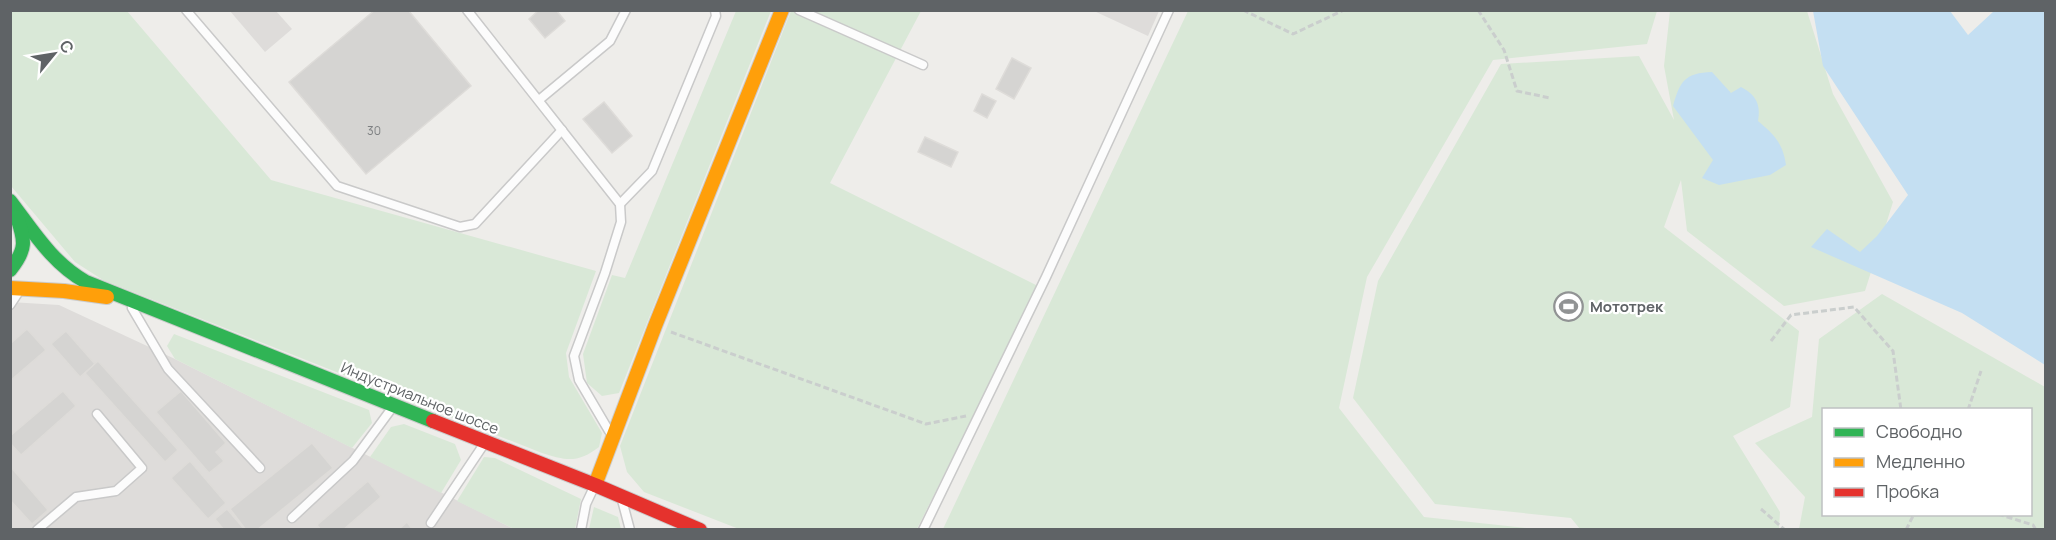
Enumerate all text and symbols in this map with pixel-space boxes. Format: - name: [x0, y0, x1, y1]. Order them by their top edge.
- north arrow: [24, 24, 84, 84]
- text: С: [55, 36, 80, 57]
- house number: 30: [367, 122, 381, 139]
- sports icon: Мототрек: [1553, 290, 1585, 322]
- place label: Мототрек: [1590, 296, 1664, 317]
- street label: Индустриальное шоссе: [338, 357, 502, 439]
- legend: [1822, 408, 2032, 516]
- text: Свободно: [1876, 419, 1962, 443]
- text: Медленно: [1876, 449, 1965, 473]
- text: Пробка: [1876, 479, 1939, 503]

